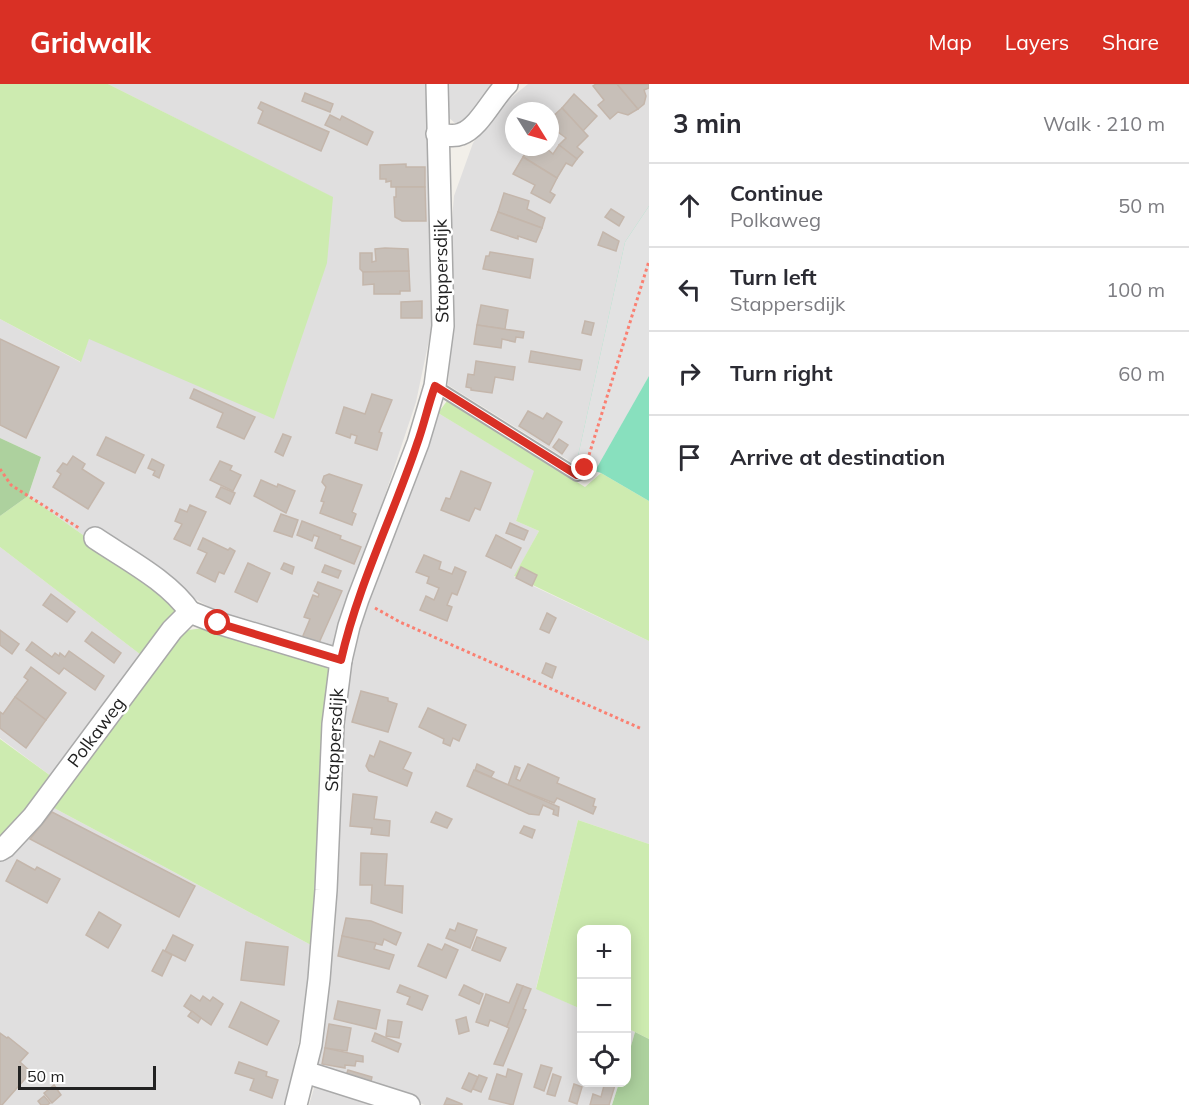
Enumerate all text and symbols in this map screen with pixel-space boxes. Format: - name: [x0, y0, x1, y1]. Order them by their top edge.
- text: Gridwalk: [30, 25, 151, 60]
- text: Map: [929, 29, 972, 55]
- text: Layers: [1005, 29, 1069, 55]
- text: Share: [1102, 29, 1159, 55]
- north arrow: [505, 102, 559, 156]
- text: 3 min: [673, 107, 742, 140]
- text: Walk · 210 m: [1043, 111, 1165, 136]
- text: Continue: [730, 179, 823, 207]
- icon: ahead: [673, 189, 706, 222]
- text: 50 m: [1118, 193, 1165, 218]
- text: Polkaweg: [730, 207, 821, 232]
- street label: Stappersdijk: [429, 218, 453, 323]
- text: Turn left: [730, 263, 817, 291]
- icon: left: [673, 273, 706, 306]
- text: 100 m: [1106, 277, 1165, 302]
- text: Stappersdijk: [730, 291, 845, 316]
- icon: right: [673, 357, 706, 390]
- text: Turn right: [730, 359, 833, 387]
- text: 60 m: [1118, 361, 1165, 386]
- icon: arrive: [673, 441, 706, 474]
- text: Arrive at destination: [730, 443, 945, 471]
- route end: [571, 454, 597, 480]
- route start: [204, 609, 230, 635]
- street label: Stappersdijk: [320, 687, 348, 792]
- street label: Polkaweg: [62, 692, 130, 772]
- map controls: [577, 925, 631, 1087]
- button: +: [577, 925, 631, 979]
- button: −: [577, 979, 631, 1033]
- button: locate: [577, 1033, 631, 1087]
- scale bar: [18, 1063, 156, 1090]
- text: 50 m: [27, 1066, 64, 1086]

